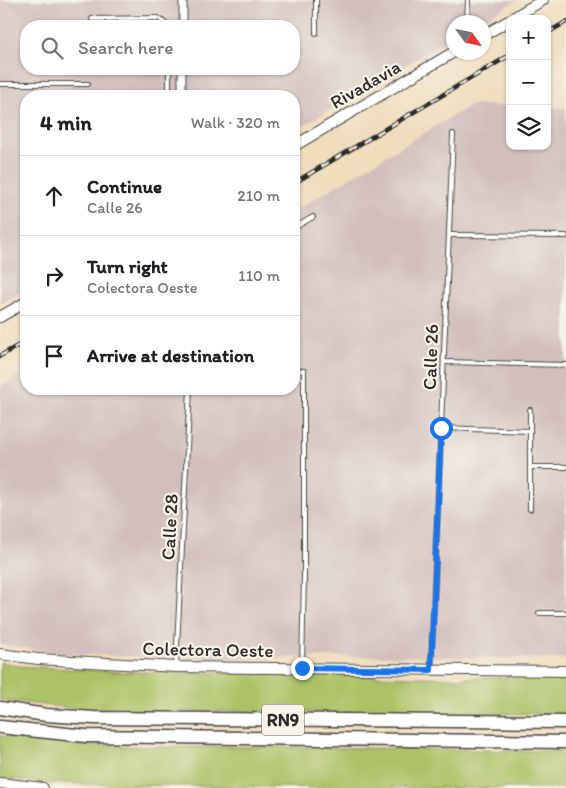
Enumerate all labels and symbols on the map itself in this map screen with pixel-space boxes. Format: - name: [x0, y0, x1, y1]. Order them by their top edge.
- north arrow: [446, 15, 491, 60]
- street label: Rivadavia: [326, 55, 405, 114]
- street label: Calle 26: [418, 324, 443, 391]
- route start: [430, 417, 453, 440]
- street label: Calle 28: [156, 493, 183, 561]
- street label: Colectora Oeste: [142, 637, 274, 662]
- route end: [291, 657, 314, 680]
- road number: RN9: [262, 704, 304, 736]

